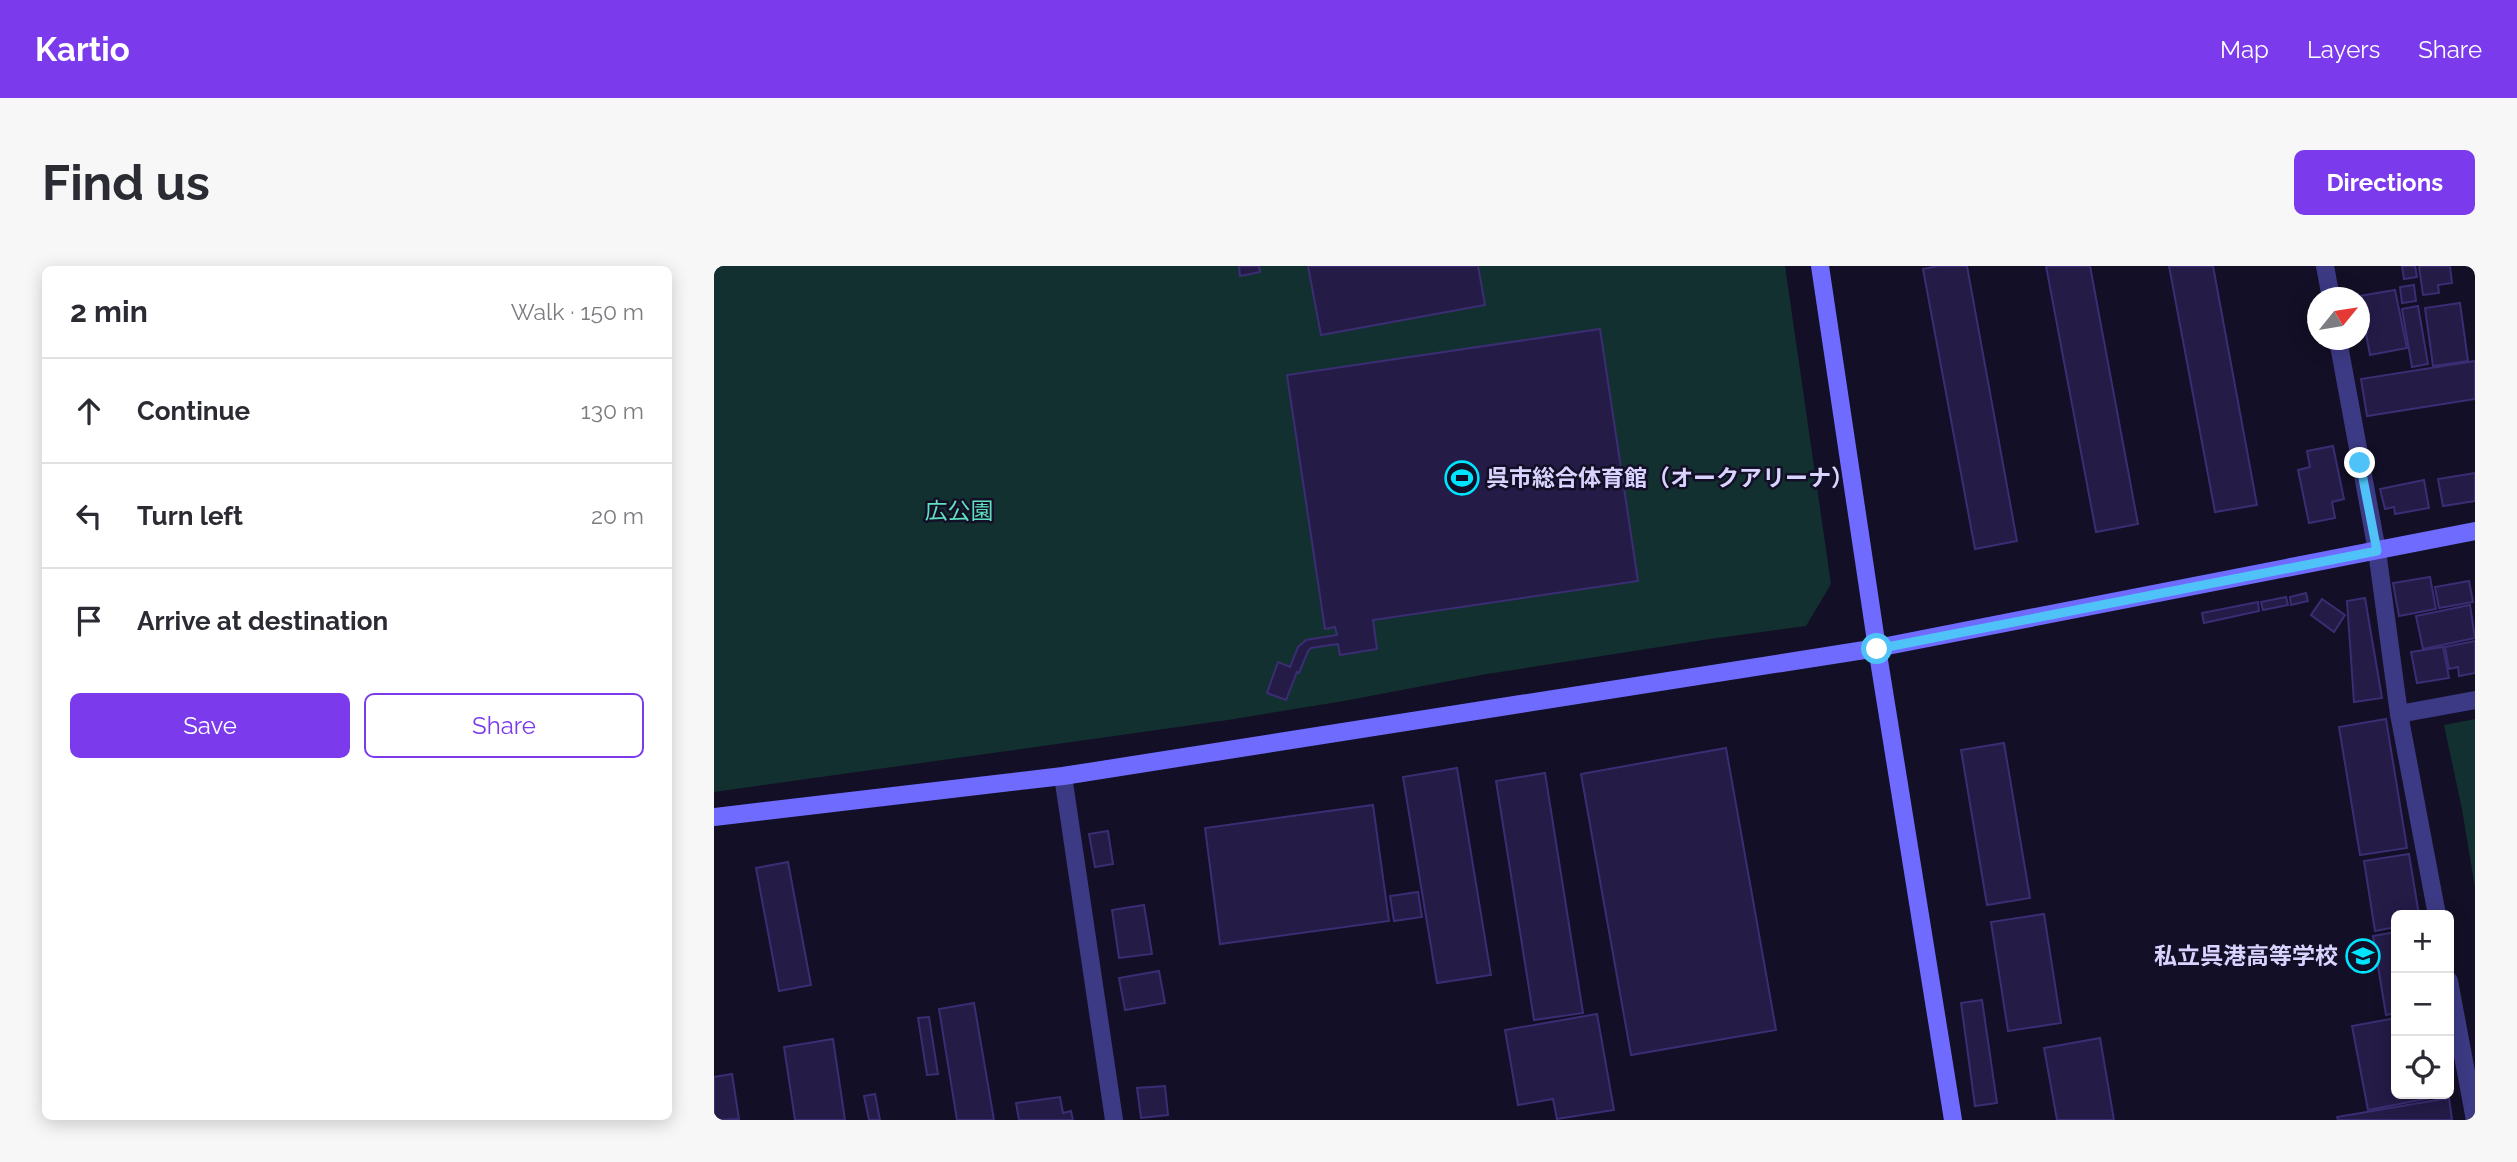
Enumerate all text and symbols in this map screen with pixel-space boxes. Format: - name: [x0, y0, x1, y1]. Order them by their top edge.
- text: Kartio: [35, 30, 130, 69]
- text: Map: [2220, 35, 2269, 64]
- text: Layers: [2307, 35, 2380, 64]
- text: Share: [2418, 35, 2482, 64]
- button: Directions: [2294, 150, 2475, 215]
- text: Find us: [42, 154, 210, 211]
- north arrow: [2307, 287, 2370, 350]
- text: 2 min: [70, 294, 148, 329]
- text: Walk · 150 m: [511, 298, 644, 325]
- icon: ahead: [70, 392, 108, 430]
- text: Continue: [137, 396, 250, 426]
- text: 130 m: [581, 397, 644, 424]
- route end: [2344, 447, 2375, 478]
- sports icon: 呉市総合体育館（オークアリーナ）: [1443, 459, 1481, 497]
- place label: 呉市総合体育館（オークアリーナ）: [1486, 464, 1854, 491]
- icon: left: [70, 497, 108, 535]
- park label: 広公園: [925, 497, 994, 524]
- text: Turn left: [137, 501, 243, 531]
- text: 20 m: [591, 502, 644, 529]
- icon: arrive: [70, 602, 108, 640]
- text: Arrive at destination: [137, 606, 388, 636]
- route start: [1861, 633, 1892, 664]
- button: Save: [70, 693, 350, 758]
- button: Share: [364, 693, 644, 758]
- map controls: [2391, 910, 2454, 1099]
- button: +: [2391, 910, 2454, 973]
- school or university icon: 私立呉港高等学校: [2344, 937, 2382, 975]
- place label: 私立呉港高等学校: [2154, 942, 2338, 969]
- button: −: [2391, 973, 2454, 1036]
- button: locate: [2391, 1036, 2454, 1099]

